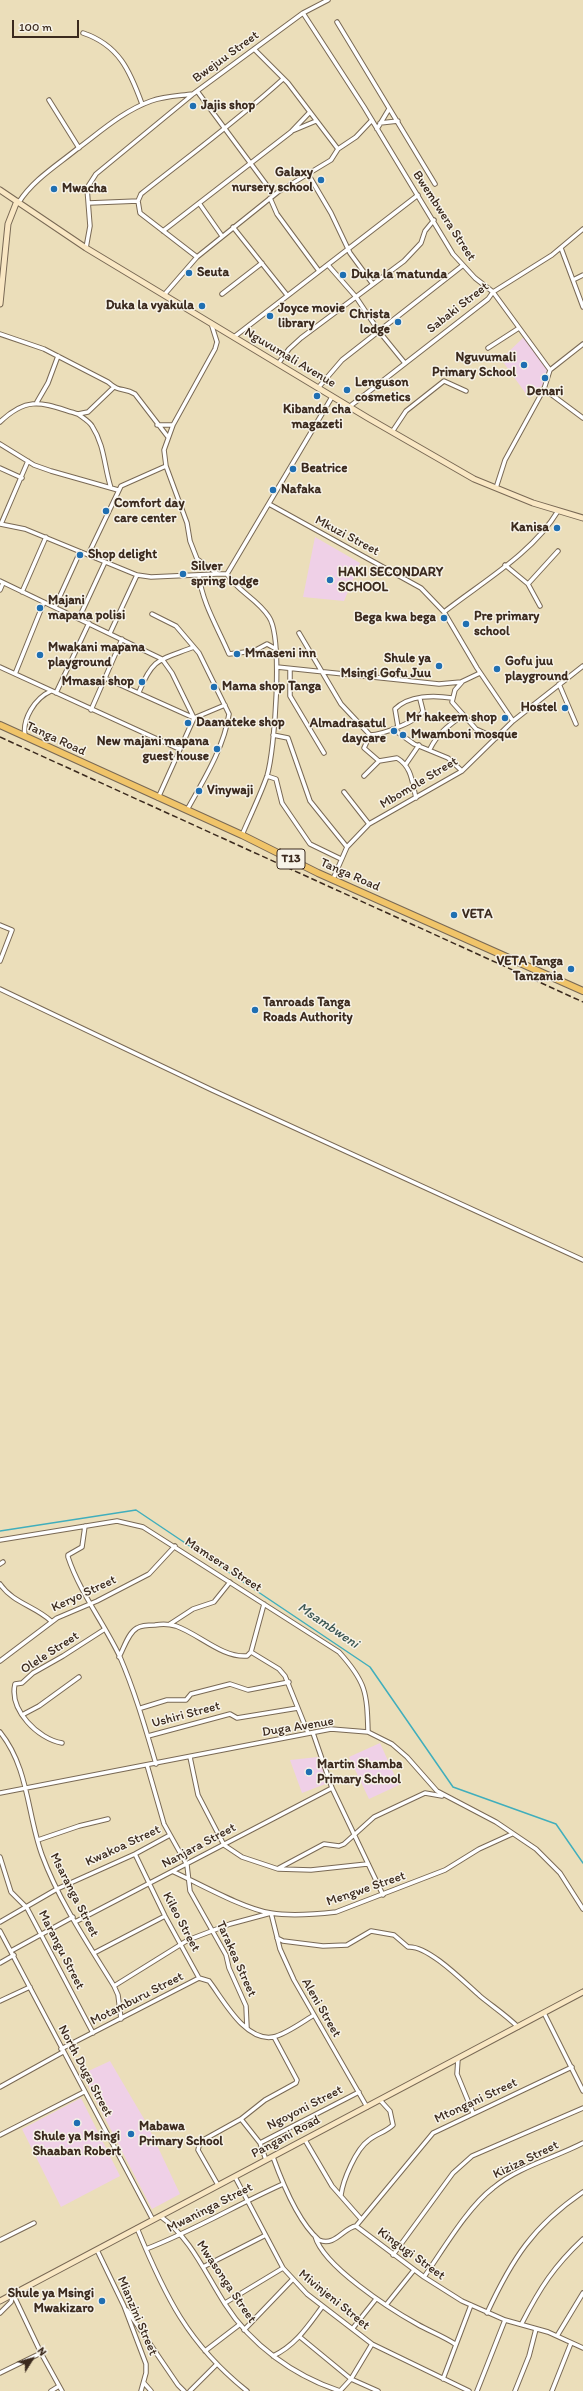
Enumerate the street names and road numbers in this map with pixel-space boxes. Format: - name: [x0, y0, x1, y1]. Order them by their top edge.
- street label: Bwejuu Street: [190, 28, 262, 86]
- street label: Bwembwera Street: [409, 168, 479, 264]
- street label: Sabaki Street: [424, 279, 492, 337]
- street label: Nguvumali Avenue: [241, 325, 339, 391]
- street label: Mkuzi Street: [312, 513, 382, 559]
- street label: Tanga Road: [24, 718, 88, 760]
- street label: Mbomole Street: [377, 754, 461, 812]
- road number: T13: [277, 849, 305, 869]
- street label: Tanga Road: [318, 855, 382, 895]
- street label: Mamsera Street: [181, 1534, 265, 1596]
- street label: Keryo Street: [49, 1572, 119, 1616]
- street label: Olele Street: [18, 1628, 82, 1678]
- street label: Ushiri Street: [150, 1698, 222, 1732]
- street label: Duga Avenue: [261, 1714, 335, 1740]
- street label: Nanjara Street: [159, 1820, 239, 1872]
- street label: Kwakoa Street: [83, 1822, 163, 1870]
- street label: Msaranga Street: [46, 1850, 102, 1940]
- street label: Mengwe Street: [324, 1868, 408, 1910]
- street label: Kileo Street: [159, 1889, 203, 1955]
- street label: Marangu Street: [34, 1908, 88, 1992]
- street label: Tarakea Street: [212, 1919, 260, 1999]
- street label: Motamburu Street: [88, 1969, 186, 2029]
- street label: Aleni Street: [298, 1976, 344, 2040]
- street label: North Duga Street: [54, 2023, 116, 2119]
- street label: Mtongani Street: [432, 2075, 520, 2127]
- street label: Ngoyoni Street: [265, 2082, 345, 2134]
- street label: Pangani Road: [249, 2112, 323, 2162]
- street label: Kiziza Street: [491, 2137, 561, 2183]
- street label: Mwaninga Street: [165, 2180, 255, 2236]
- street label: Kingugi Street: [374, 2224, 448, 2284]
- street label: Mwasonga Street: [193, 2238, 259, 2326]
- street label: Mivinjeni Street: [295, 2266, 373, 2334]
- street label: Mianzini Street: [113, 2274, 161, 2358]

